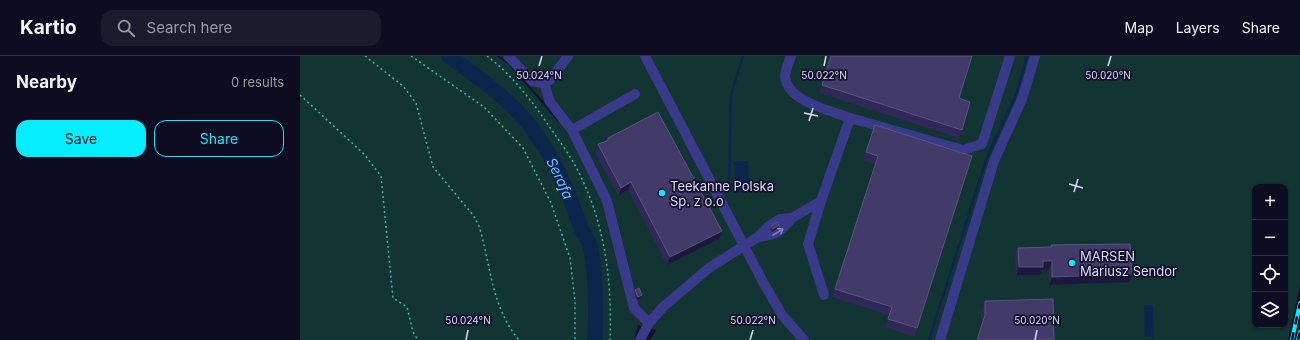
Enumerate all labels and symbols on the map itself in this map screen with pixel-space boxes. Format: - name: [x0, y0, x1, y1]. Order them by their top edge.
- text: 50.024°N: [516, 69, 562, 81]
- text: 50.022°N: [801, 69, 847, 81]
- text: 50.020°N: [1085, 69, 1131, 81]
- water label: Serafa: [544, 154, 578, 202]
- place label: Teekanne Polska Sp. z o.o: [670, 178, 774, 209]
- marker: Teekanne Polska Sp. z o.o: [657, 188, 667, 198]
- one-way arrow: [772, 228, 783, 236]
- place label: MARSEN Mariusz Sendor: [1080, 248, 1177, 279]
- marker: MARSEN Mariusz Sendor: [1067, 258, 1077, 268]
- text: 50.024°N: [445, 314, 491, 326]
- text: 50.022°N: [730, 314, 776, 326]
- text: 50.020°N: [1014, 314, 1060, 326]

